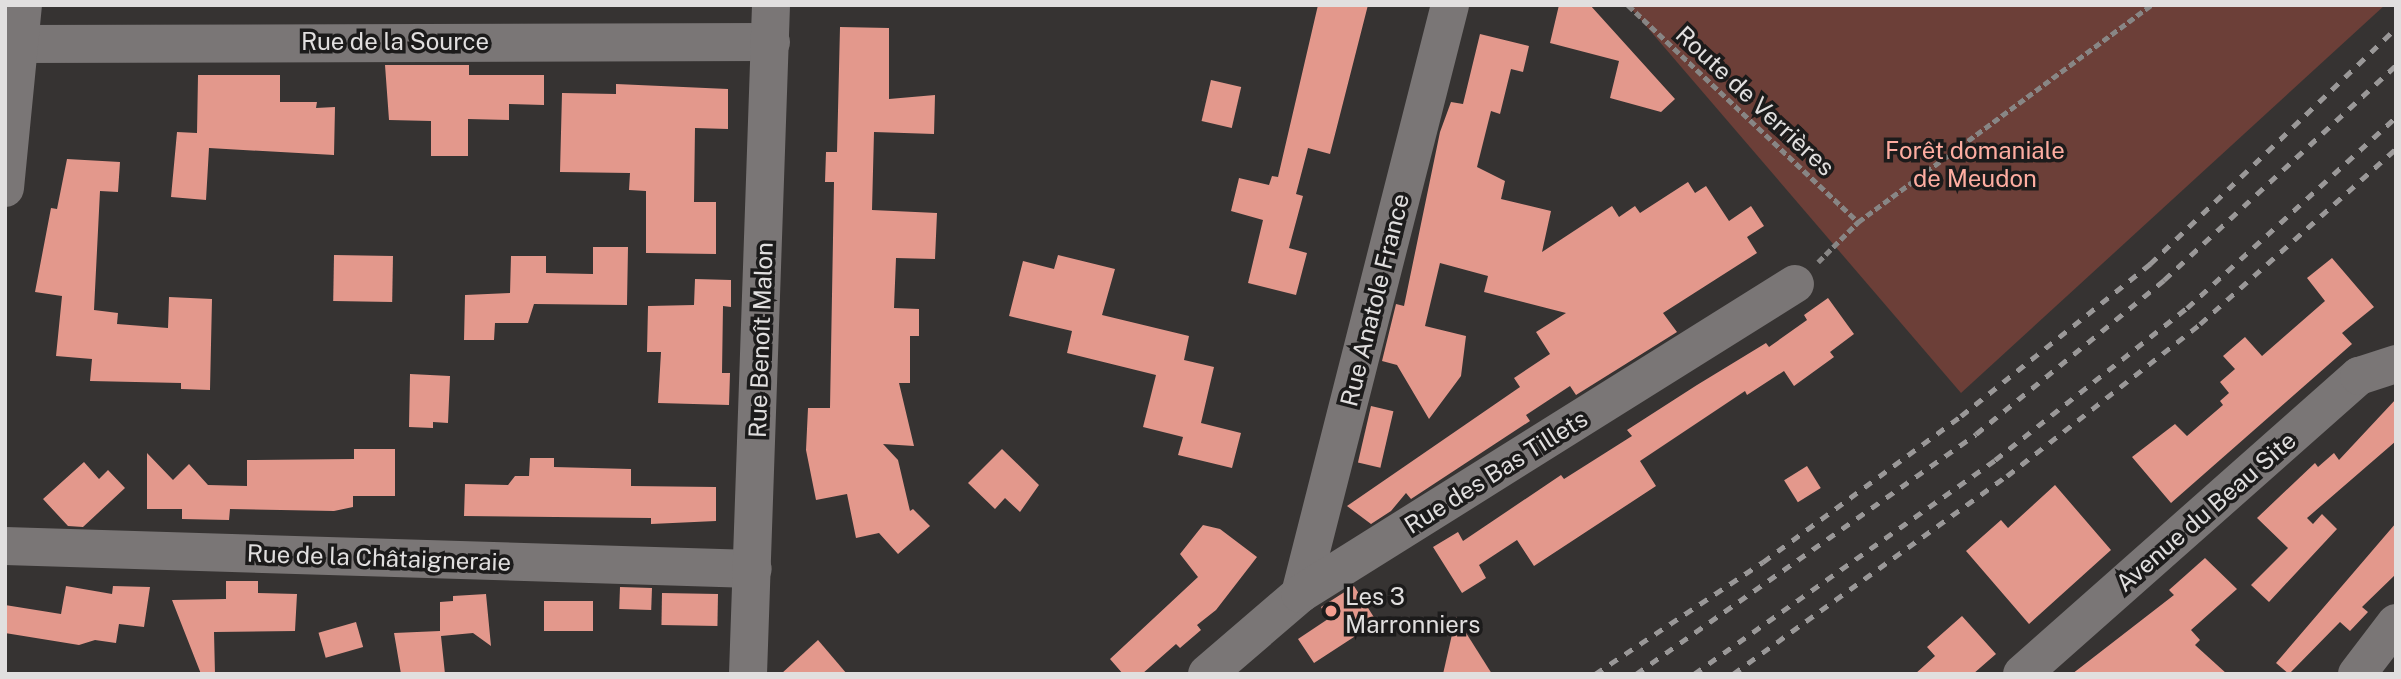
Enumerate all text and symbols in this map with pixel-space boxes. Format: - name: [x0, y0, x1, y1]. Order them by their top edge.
- street label: Route de Verrières: [1669, 20, 1841, 182]
- street label: Rue de la Source: [301, 28, 489, 56]
- park label: Forêt domaniale de Meudon: [1885, 137, 2065, 193]
- street label: Rue Anatole France: [1335, 190, 1415, 410]
- street label: Rue Benoît Malon: [743, 242, 779, 438]
- street label: Rue des Bas Tillets: [1399, 404, 1593, 540]
- street label: Avenue du Beau Site: [2110, 426, 2302, 598]
- street label: Rue de la Châtaigneraie: [246, 539, 512, 577]
- place label: Les 3 Marronniers: [1345, 583, 1480, 639]
- marker: Les 3 Marronniers: [1323, 603, 1339, 619]

